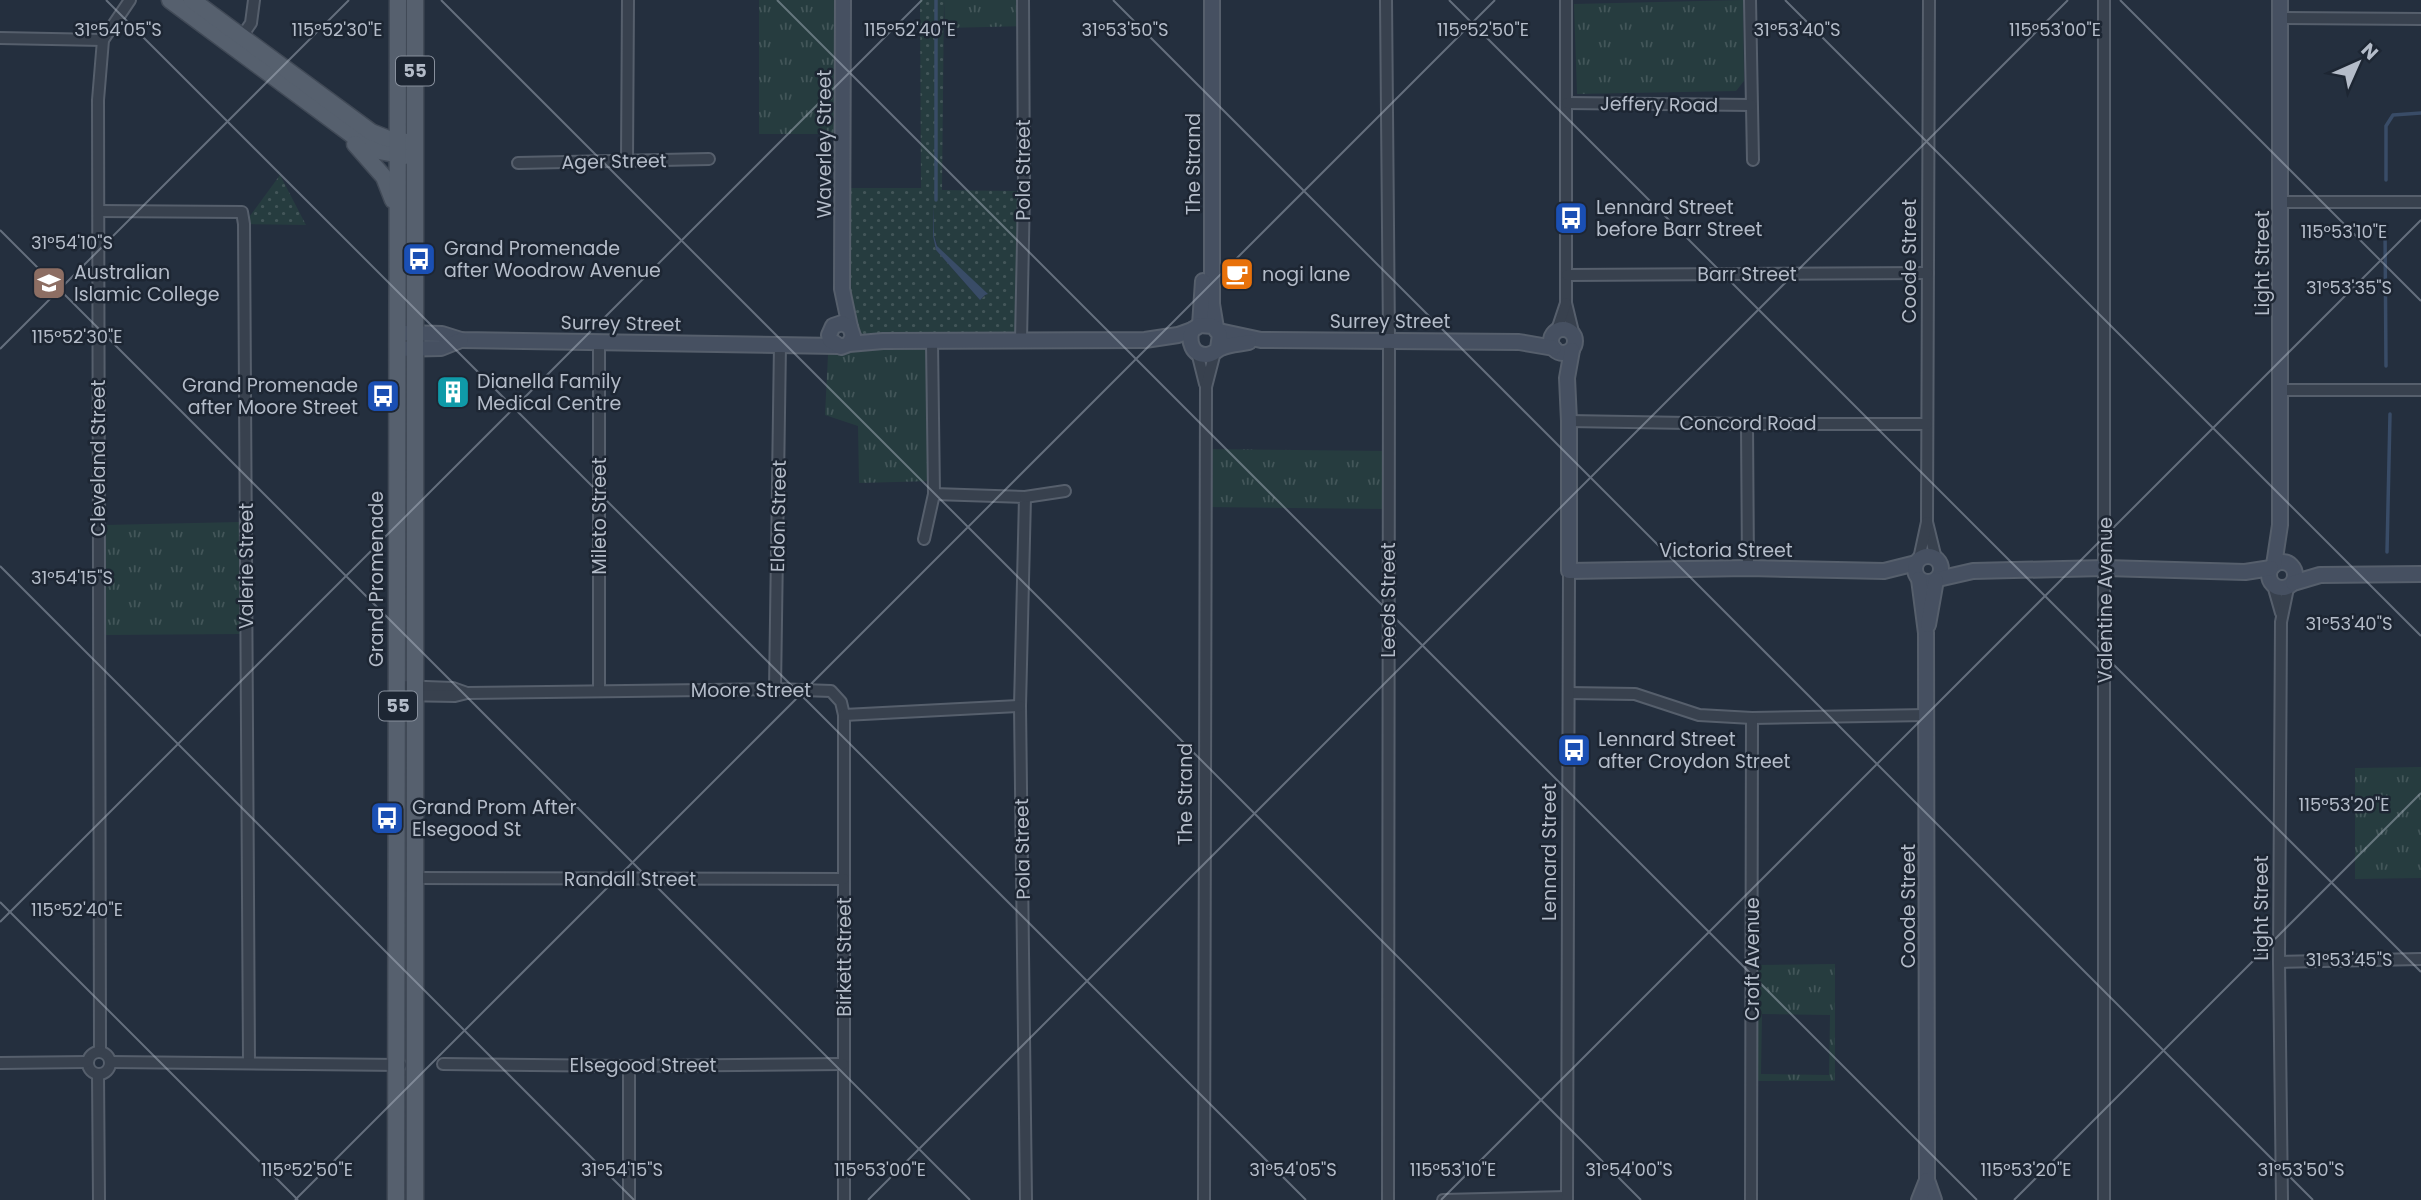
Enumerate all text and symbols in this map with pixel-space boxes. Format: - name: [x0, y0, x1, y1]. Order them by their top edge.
- text: 31°54'05"S: [74, 17, 162, 42]
- text: 115°52'30"E: [291, 17, 383, 42]
- text: 115°52'40"E: [864, 17, 956, 42]
- text: 31°53'50"S: [1082, 17, 1168, 42]
- text: 115°52'50"E: [1437, 17, 1529, 42]
- text: 31°53'40"S: [1754, 17, 1840, 42]
- text: 115°53'00"E: [2009, 17, 2101, 42]
- north arrow: [2323, 28, 2393, 98]
- text: N: [2355, 37, 2384, 66]
- road number: 55: [396, 56, 434, 86]
- street label: Waverley Street: [811, 70, 838, 218]
- street label: Jeffery Road: [1600, 90, 1718, 119]
- street label: The Strand: [1180, 113, 1207, 215]
- street label: Pola Street: [1010, 119, 1037, 221]
- street label: Ager Street: [561, 147, 667, 176]
- place label: Lennard Street before Barr Street: [1596, 194, 1762, 243]
- bus stop icon: Lennard Street before Barr Street: [1552, 199, 1590, 237]
- street label: Coode Street: [1896, 199, 1923, 323]
- street label: Light Street: [2249, 210, 2276, 316]
- text: 115°53'10"E: [2301, 219, 2387, 244]
- text: 31°54'10"S: [31, 230, 113, 255]
- place label: Grand Promenade after Woodrow Avenue: [444, 235, 661, 284]
- bus stop icon: Grand Promenade after Woodrow Avenue: [400, 240, 438, 278]
- cafe icon: nogi lane: [1218, 255, 1256, 293]
- place label: Australian Islamic College: [74, 259, 220, 308]
- place label: nogi lane: [1262, 261, 1350, 288]
- street label: Barr Street: [1697, 261, 1797, 288]
- school or university icon: Australian Islamic College: [30, 264, 68, 302]
- text: 31°53'35"S: [2306, 275, 2392, 300]
- street label: Surrey Street: [1330, 308, 1450, 335]
- street label: Surrey Street: [560, 309, 682, 338]
- text: 115°52'30"E: [31, 324, 123, 349]
- place label: Dianella Family Medical Centre: [477, 368, 621, 417]
- place label: Grand Promenade after Moore Street: [182, 372, 358, 421]
- building icon: Dianella Family Medical Centre: [434, 373, 472, 411]
- bus stop icon: Grand Promenade after Moore Street: [364, 377, 402, 415]
- street label: Cleveland Street: [85, 380, 112, 536]
- street label: Concord Road: [1679, 410, 1817, 437]
- street label: Mileto Street: [586, 457, 613, 575]
- street label: Eldon Street: [764, 460, 793, 572]
- street label: Grand Promenade: [363, 491, 390, 667]
- street label: Valerie Street: [233, 503, 260, 629]
- street label: Valentine Avenue: [2092, 517, 2119, 683]
- street label: Victoria Street: [1659, 537, 1793, 564]
- street label: Leeds Street: [1375, 542, 1402, 658]
- text: 31°54'15"S: [31, 565, 113, 590]
- text: 31°53'40"S: [2306, 611, 2392, 636]
- street label: Moore Street: [691, 677, 811, 704]
- road number: 55: [379, 692, 417, 720]
- place label: Lennard Street after Croydon Street: [1598, 726, 1791, 775]
- bus stop icon: Lennard Street after Croydon Street: [1555, 731, 1593, 769]
- street label: The Strand: [1172, 743, 1199, 845]
- street label: Lennard Street: [1536, 783, 1563, 921]
- text: 115°53'20"E: [2298, 792, 2390, 817]
- place label: Grand Prom After Elsegood St: [412, 794, 577, 843]
- street label: Pola Street: [1008, 798, 1037, 900]
- bus stop icon: Grand Prom After Elsegood St: [368, 799, 406, 837]
- street label: Coode Street: [1895, 844, 1922, 968]
- street label: Light Street: [2248, 855, 2275, 961]
- street label: Randall Street: [564, 866, 696, 893]
- text: 115°52'40"E: [31, 897, 123, 922]
- street label: Birkett Street: [831, 897, 858, 1017]
- street label: Croft Avenue: [1739, 897, 1766, 1021]
- text: 31°53'45"S: [2306, 947, 2392, 972]
- street label: Elsegood Street: [570, 1052, 716, 1079]
- text: 115°52'50"E: [261, 1157, 353, 1182]
- text: 31°54'15"S: [581, 1157, 663, 1182]
- text: 115°53'00"E: [834, 1157, 926, 1182]
- text: 31°54'05"S: [1249, 1157, 1337, 1182]
- text: 115°53'10"E: [1410, 1157, 1496, 1182]
- text: 31°54'00"S: [1585, 1157, 1673, 1182]
- text: 115°53'20"E: [1980, 1157, 2072, 1182]
- text: 31°53'50"S: [2258, 1157, 2344, 1182]

